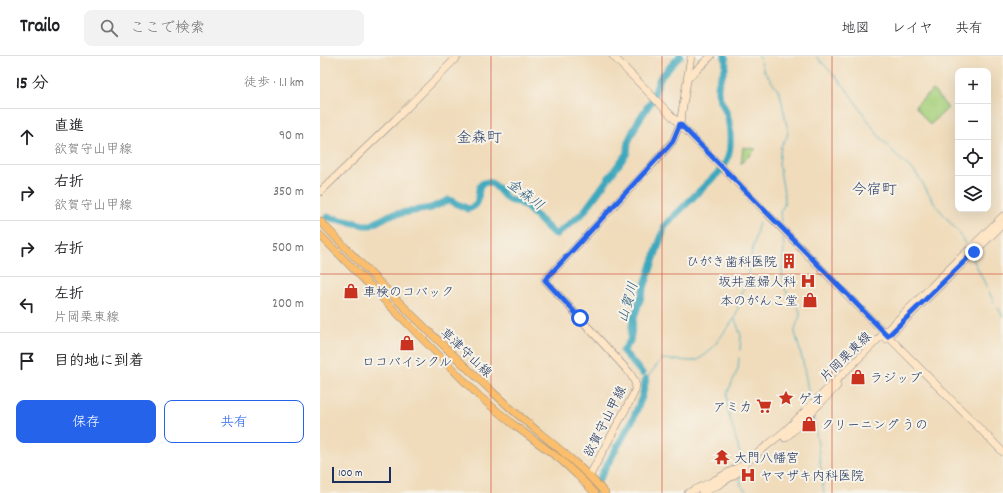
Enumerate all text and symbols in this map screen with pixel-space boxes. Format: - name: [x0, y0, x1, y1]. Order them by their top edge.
- search box: [84, 10, 364, 46]
- text: Trailo: [20, 14, 60, 41]
- icon: search: [98, 17, 120, 39]
- text: ここで検索: [130, 18, 205, 40]
- text: 地図: [842, 19, 870, 39]
- text: レイヤ: [892, 19, 933, 39]
- text: 共有: [955, 19, 983, 39]
- map controls: [955, 68, 991, 212]
- button: +: [955, 68, 991, 104]
- text: 15 分: [16, 73, 49, 97]
- text: 徒歩 · 1.1 km: [244, 74, 304, 93]
- button: −: [955, 104, 991, 140]
- text: 直進: [54, 116, 84, 138]
- icon: ahead: [16, 126, 38, 148]
- text: 90 m: [279, 127, 304, 146]
- district label: 金森町: [456, 128, 502, 150]
- button: locate: [955, 140, 991, 176]
- text: 欲賀守山甲線: [54, 141, 132, 160]
- text: 右折: [54, 172, 84, 194]
- water label: 金森川: [502, 175, 548, 216]
- button: layers: [955, 176, 991, 212]
- district label: 今宿町: [851, 180, 897, 202]
- icon: right: [16, 182, 38, 204]
- text: 350 m: [273, 183, 304, 202]
- text: 欲賀守山甲線: [54, 197, 132, 216]
- icon: right: [16, 238, 38, 260]
- text: 右折: [54, 239, 84, 261]
- text: 500 m: [272, 239, 304, 258]
- route end: [965, 243, 983, 261]
- building icon: ひがき歯科医院: [780, 252, 798, 270]
- place label: ひがき歯科医院: [686, 254, 777, 273]
- hospital icon: 坂井産婦人科: [799, 272, 817, 290]
- place label: 坂井産婦人科: [718, 274, 796, 293]
- water label: 山賀川: [614, 280, 644, 325]
- shop icon: 車検のコバック: [342, 282, 360, 300]
- text: 左折: [54, 284, 84, 306]
- place label: 車検のコバック: [363, 284, 454, 303]
- shop icon: 本のがんこ堂: [801, 291, 819, 309]
- place label: 本のがんこ堂: [720, 293, 798, 312]
- icon: left: [16, 294, 38, 316]
- text: 200 m: [272, 295, 304, 314]
- text: 片岡栗東線: [54, 309, 119, 328]
- route start: [571, 309, 589, 327]
- street label: 草津守山線: [435, 325, 496, 384]
- street label: 片岡栗東線: [817, 328, 877, 387]
- shop icon: ロコバイシクル: [398, 334, 416, 352]
- icon: arrive: [16, 350, 38, 372]
- text: 目的地に到着: [54, 351, 144, 373]
- place label: ロコバイシクル: [362, 354, 452, 373]
- shop icon: ラジップ: [849, 368, 867, 386]
- place label: ラジップ: [870, 370, 922, 389]
- street label: 欲賀守山甲線: [580, 382, 633, 461]
- place icon: ゲオ: [777, 389, 795, 407]
- place label: ゲオ: [798, 391, 824, 410]
- supermarket icon: アミカ: [755, 397, 773, 415]
- place label: アミカ: [713, 399, 752, 418]
- button: 保存: [16, 400, 156, 443]
- button: 共有: [164, 400, 304, 443]
- shop icon: クリーニング うの: [800, 415, 818, 433]
- place label: クリーニング うの: [821, 417, 928, 436]
- temple icon: 大門八幡宮: [713, 448, 731, 466]
- place label: 大門八幡宮: [734, 450, 799, 469]
- scale bar: [332, 465, 391, 484]
- text: 100 m: [338, 466, 362, 482]
- hospital icon: ヤマザキ内科医院: [739, 466, 757, 484]
- place label: ヤマザキ内科医院: [760, 468, 864, 487]

